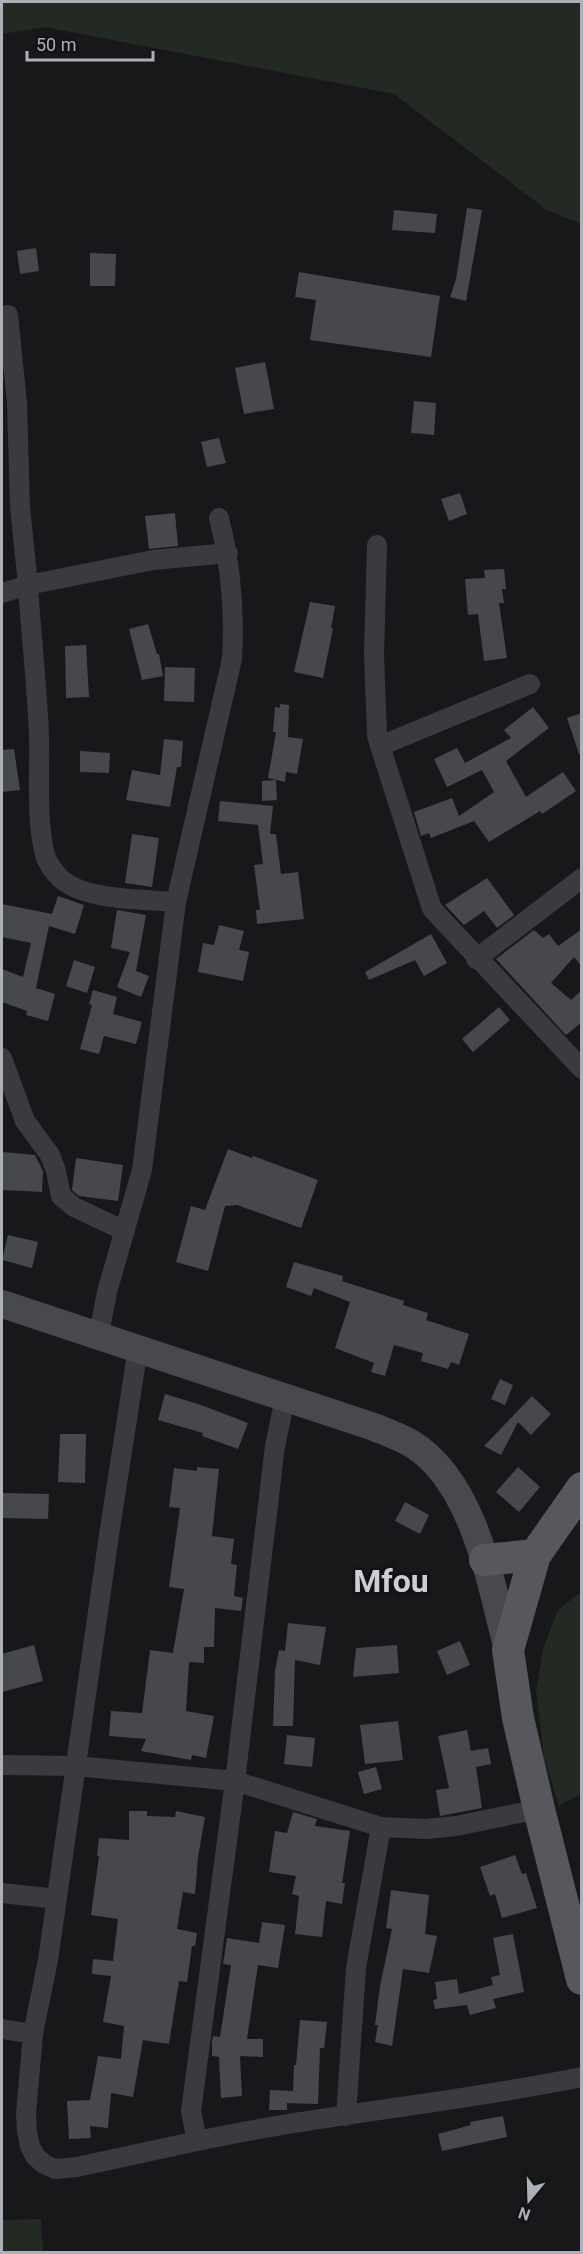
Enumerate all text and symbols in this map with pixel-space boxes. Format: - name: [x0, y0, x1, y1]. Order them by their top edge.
- scale bar: [27, 24, 153, 62]
- text: 50 m: [36, 34, 76, 55]
- district label: Mfou: [353, 1562, 429, 1600]
- north arrow: [499, 2170, 559, 2230]
- text: N: [516, 2203, 533, 2225]

